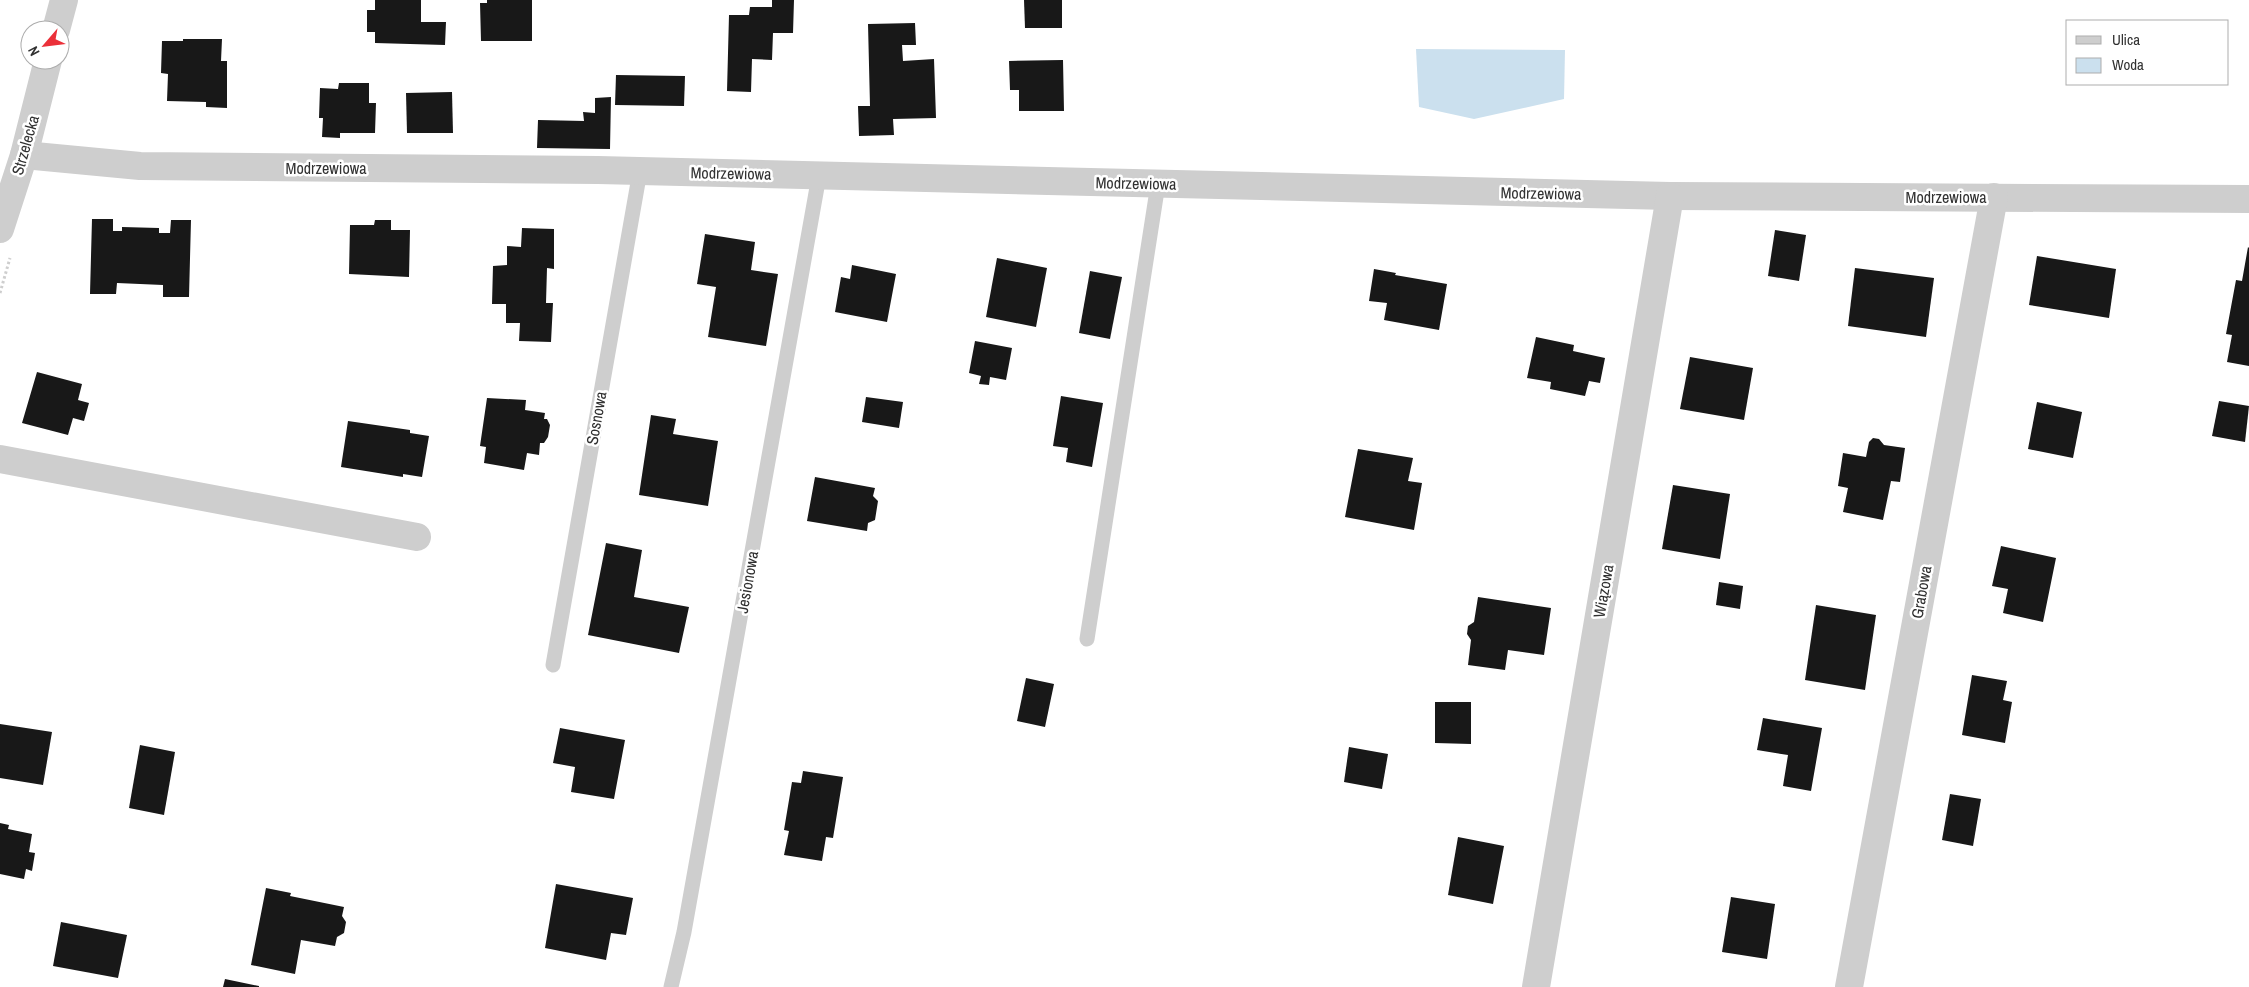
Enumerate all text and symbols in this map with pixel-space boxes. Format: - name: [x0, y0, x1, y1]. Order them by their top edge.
- north arrow: [20, 20, 70, 70]
- legend: [2066, 20, 2229, 85]
- text: Ulica: [2112, 29, 2140, 50]
- text: N: [24, 43, 43, 59]
- text: Woda: [2112, 54, 2144, 75]
- street label: Strzelecka: [6, 112, 44, 177]
- street label: Modrzewiowa: [286, 157, 367, 179]
- street label: Modrzewiowa: [690, 161, 772, 185]
- street label: Modrzewiowa: [1095, 171, 1177, 195]
- street label: Modrzewiowa: [1500, 181, 1582, 205]
- street label: Modrzewiowa: [1906, 186, 1987, 208]
- street label: Sosnowa: [580, 389, 612, 446]
- street label: Jesionowa: [731, 549, 763, 615]
- street label: Wiązowa: [1587, 562, 1619, 619]
- street label: Grabowa: [1906, 563, 1937, 620]

